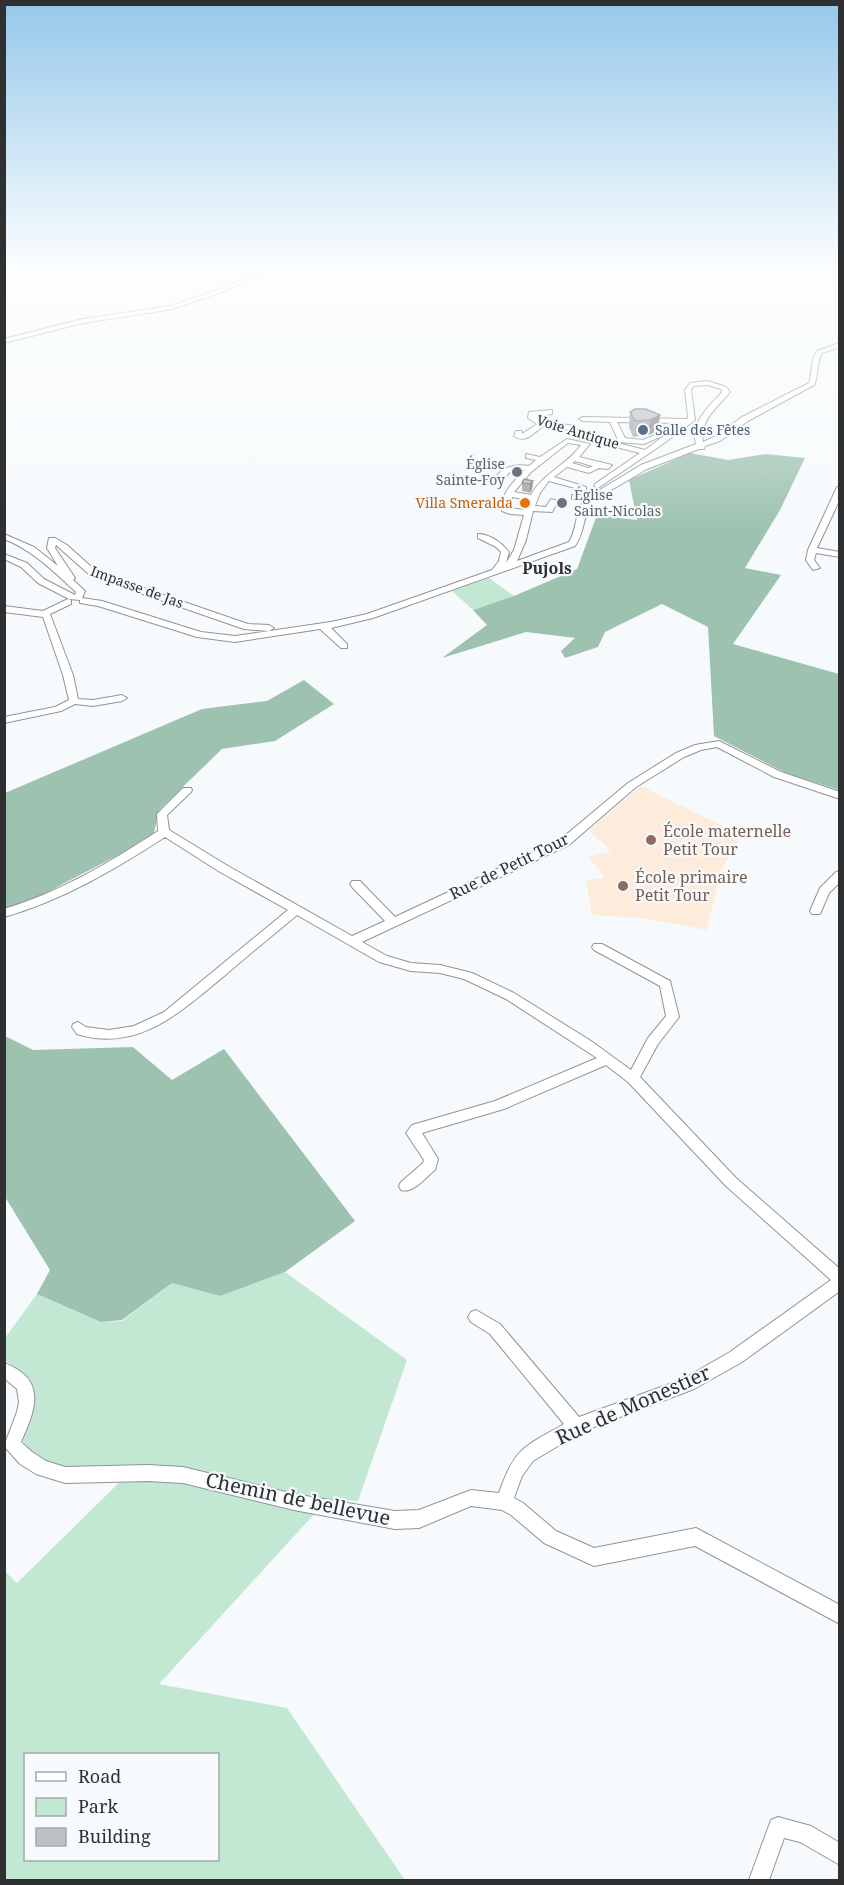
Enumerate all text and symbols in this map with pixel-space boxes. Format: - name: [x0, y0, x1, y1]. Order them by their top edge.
- street label: Voie Antique: [534, 410, 622, 453]
- place label: Salle des Fêtes: [655, 420, 750, 439]
- marker: Salle des Fêtes: [636, 423, 650, 437]
- place label: Église Sainte-Foy: [436, 454, 505, 489]
- marker: Église Sainte-Foy: [510, 465, 524, 479]
- place label: Église Saint-Nicolas: [574, 485, 661, 520]
- place label: Villa Smeralda: [416, 493, 513, 512]
- marker: Villa Smeralda: [518, 496, 532, 510]
- marker: Église Saint-Nicolas: [555, 496, 569, 510]
- district label: Pujols: [522, 557, 572, 579]
- street label: Impasse de Jas: [88, 561, 186, 612]
- place label: École maternelle Petit Tour: [663, 820, 791, 860]
- street label: Rue de Petit Tour: [445, 827, 573, 905]
- marker: École maternelle Petit Tour: [644, 833, 658, 847]
- place label: École primaire Petit Tour: [635, 866, 748, 906]
- marker: École primaire Petit Tour: [616, 879, 630, 893]
- street label: Rue de Monestier: [551, 1358, 715, 1451]
- street label: Chemin de bellevue: [203, 1466, 393, 1531]
- legend: [24, 1753, 219, 1861]
- text: Road: [78, 1764, 121, 1788]
- text: Park: [78, 1794, 118, 1818]
- text: Building: [78, 1824, 151, 1848]

